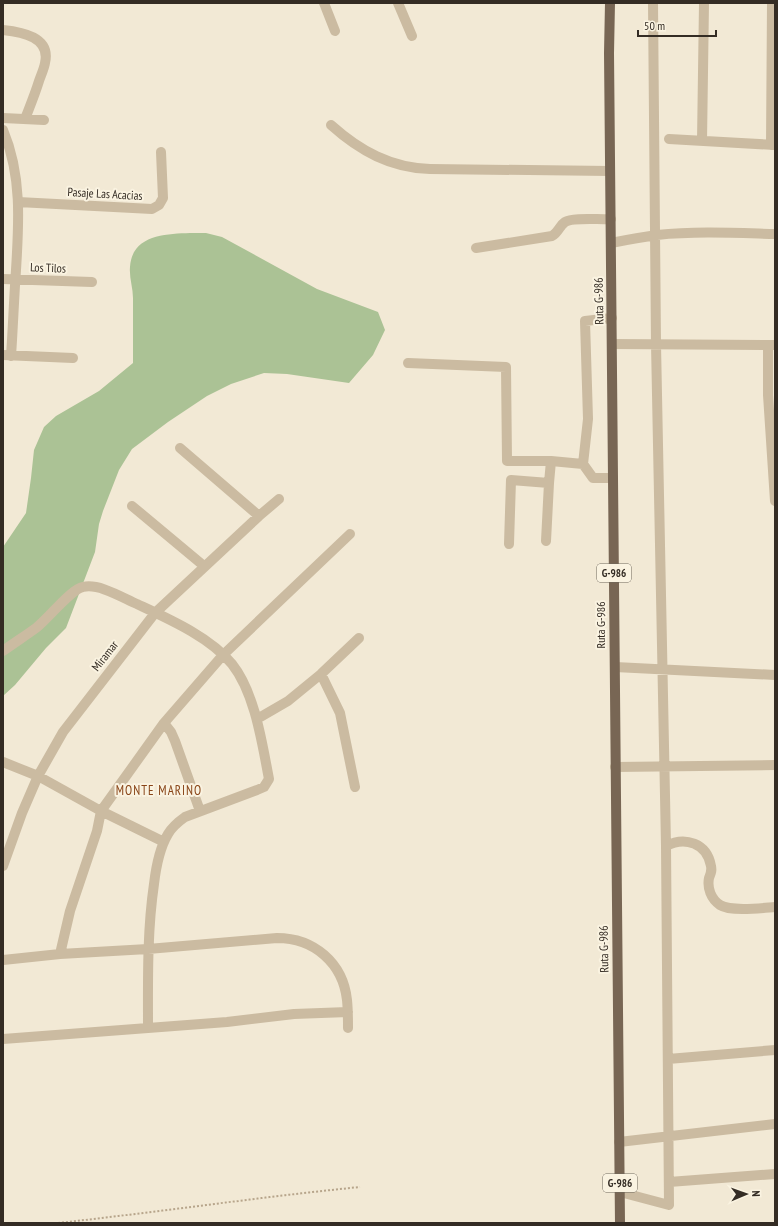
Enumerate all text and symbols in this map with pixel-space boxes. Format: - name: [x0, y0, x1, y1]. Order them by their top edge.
- scale bar: [638, 12, 716, 38]
- text: 50 m: [644, 18, 665, 33]
- street label: Pasaje Las Acacias: [67, 184, 143, 203]
- street label: Los Tilos: [30, 259, 66, 276]
- street label: Ruta G-986: [591, 277, 606, 325]
- road number: G-986: [597, 564, 631, 582]
- street label: Ruta G-986: [593, 601, 608, 649]
- street label: Miramar: [88, 637, 121, 674]
- district label: MONTE MARINO: [116, 782, 202, 799]
- street label: Ruta G-986: [596, 925, 611, 973]
- road number: G-986: [603, 1174, 637, 1192]
- north arrow: [726, 1174, 766, 1214]
- text: N: [749, 1190, 763, 1197]

